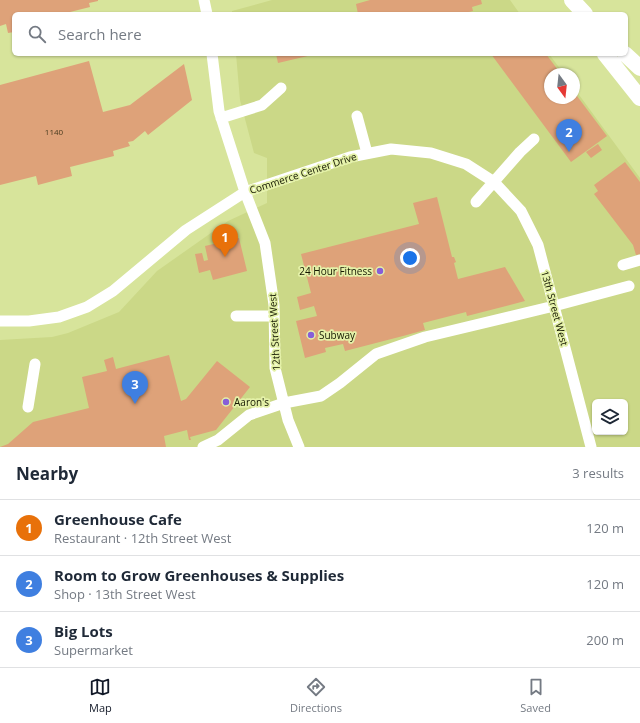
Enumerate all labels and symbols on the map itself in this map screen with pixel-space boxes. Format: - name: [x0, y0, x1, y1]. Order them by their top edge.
- north arrow: [544, 68, 580, 104]
- pin: 2: [556, 119, 582, 152]
- house number: 1140: [45, 126, 64, 137]
- street label: Commerce Center Drive: [248, 149, 359, 197]
- pin: 1: [212, 224, 238, 257]
- your location: [400, 248, 420, 268]
- place label: 24 Hour Fitness: [299, 264, 372, 278]
- marker: 24 Hour Fitness: [375, 266, 385, 276]
- street label: 13th Street West: [538, 269, 572, 348]
- street label: 12th Street West: [265, 293, 283, 371]
- place label: Subway: [319, 328, 356, 342]
- marker: Subway: [306, 330, 316, 340]
- pin: 3: [122, 371, 148, 404]
- place label: Aaron's: [234, 395, 269, 409]
- marker: Aaron's: [221, 397, 231, 407]

